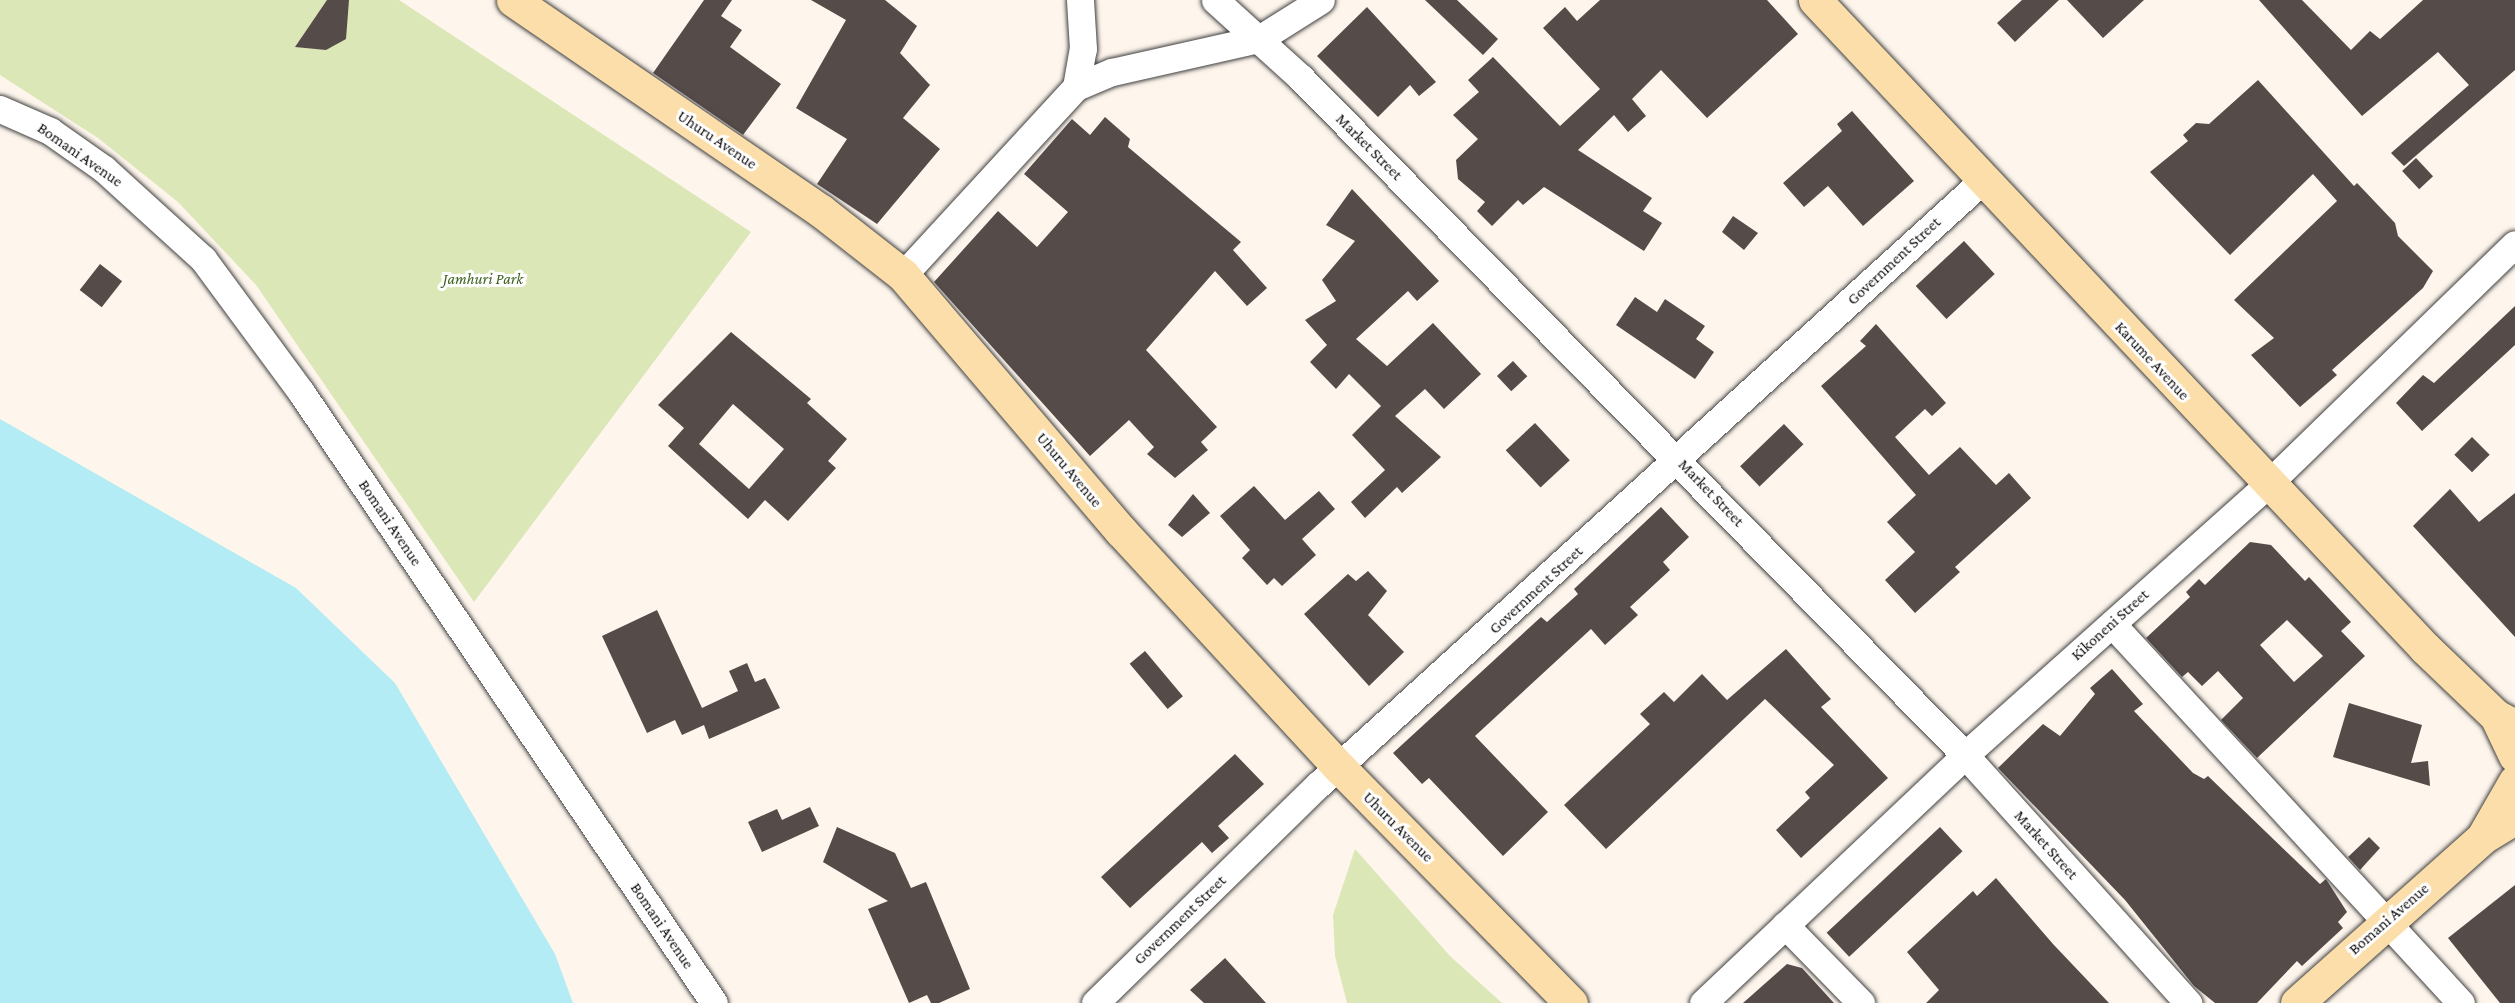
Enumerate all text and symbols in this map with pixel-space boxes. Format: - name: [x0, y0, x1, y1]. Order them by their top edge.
- street label: Uhuru Avenue: [674, 106, 760, 174]
- street label: Market Street: [1332, 110, 1406, 184]
- street label: Bomani Avenue: [34, 118, 126, 192]
- street label: Government Street: [1843, 213, 1945, 309]
- park label: Jamhuri Park: [443, 269, 523, 289]
- street label: Karume Avenue: [2111, 318, 2193, 404]
- street label: Uhuru Avenue: [1032, 429, 1106, 511]
- street label: Market Street: [1674, 455, 1748, 531]
- street label: Bomani Avenue: [354, 476, 426, 570]
- street label: Government Street: [1485, 542, 1587, 638]
- street label: Kikoneni Street: [2067, 585, 2153, 665]
- street label: Uhuru Avenue: [1359, 788, 1437, 866]
- street label: Market Street: [2010, 806, 2082, 884]
- street label: Government Street: [1130, 871, 1230, 969]
- street label: Bomani Avenue: [626, 879, 698, 973]
- street label: Bomani Avenue: [2345, 879, 2433, 959]

